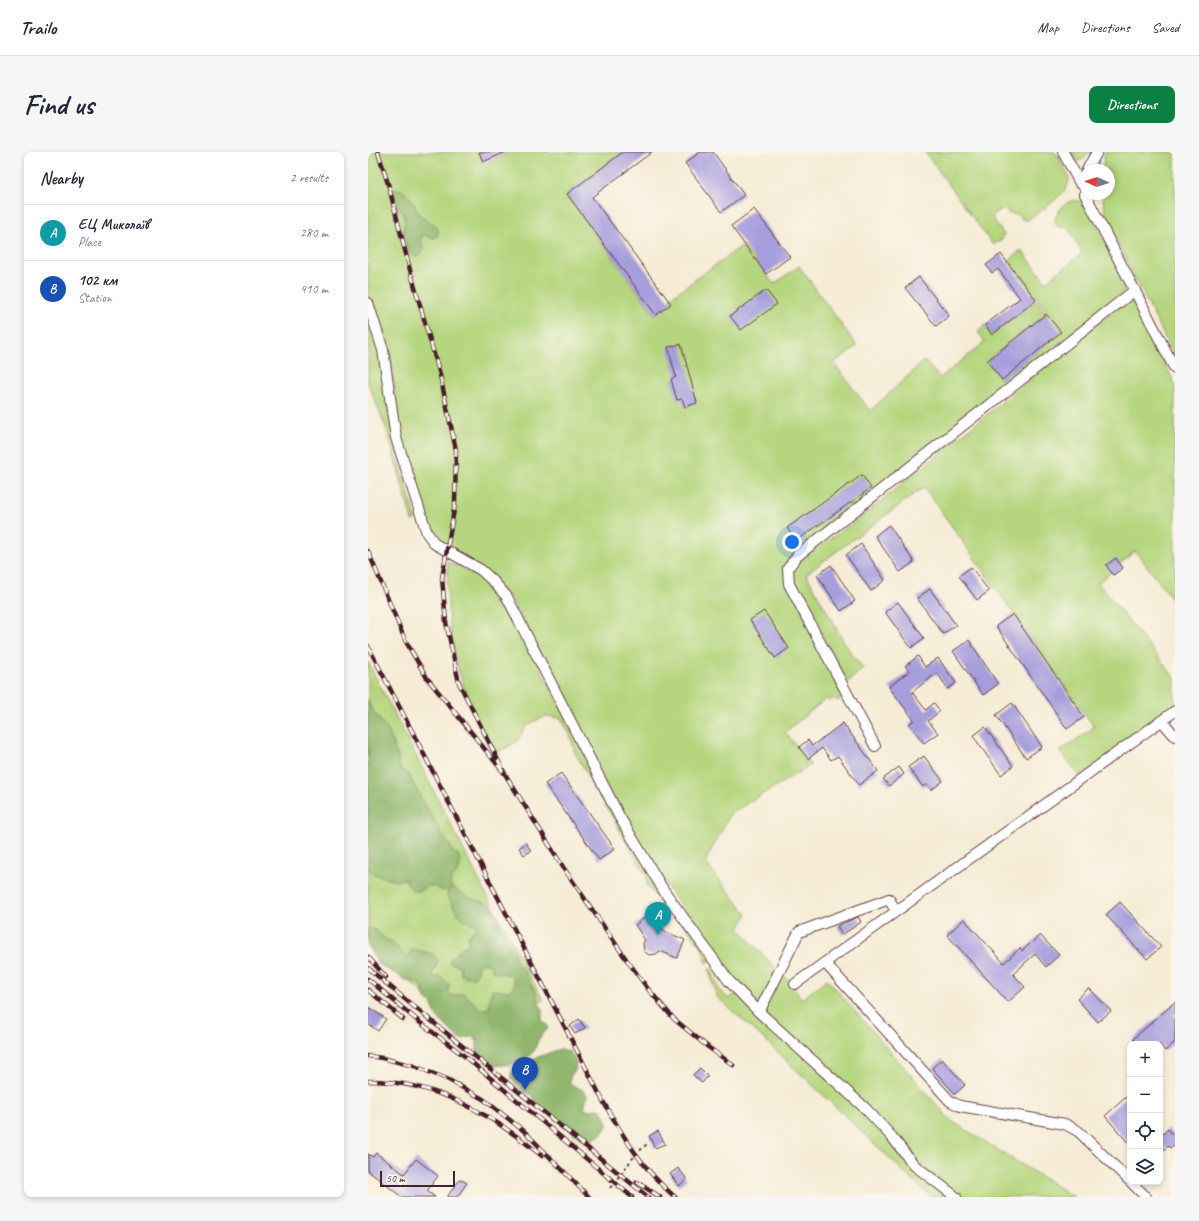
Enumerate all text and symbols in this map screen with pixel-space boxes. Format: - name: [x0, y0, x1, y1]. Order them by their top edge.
- text: Trailo: [20, 16, 56, 40]
- text: Map: [1038, 19, 1059, 36]
- text: Directions: [1081, 19, 1130, 36]
- text: Saved: [1152, 19, 1179, 36]
- button: Directions: [1089, 86, 1175, 123]
- text: Find us: [24, 87, 94, 122]
- north arrow: [1079, 164, 1115, 200]
- text: Nearby: [40, 168, 83, 189]
- text: 2 results: [290, 170, 328, 186]
- text: ЕЦ Миколаїв: [78, 215, 149, 234]
- text: A: [50, 225, 56, 241]
- text: 280 m: [300, 225, 328, 241]
- text: Place: [78, 234, 101, 250]
- text: 102 км: [78, 271, 117, 290]
- text: B: [50, 281, 56, 297]
- text: 410 m: [300, 281, 328, 297]
- text: Station: [78, 290, 112, 306]
- your location: [782, 532, 802, 552]
- pin: A: [645, 902, 671, 935]
- map controls: [1127, 1041, 1163, 1185]
- button: +: [1127, 1041, 1163, 1077]
- pin: B: [512, 1057, 538, 1090]
- button: −: [1127, 1077, 1163, 1113]
- button: locate: [1127, 1113, 1163, 1149]
- button: layers: [1127, 1149, 1163, 1185]
- scale bar: [380, 1169, 455, 1188]
- text: 50 m: [386, 1171, 405, 1185]

